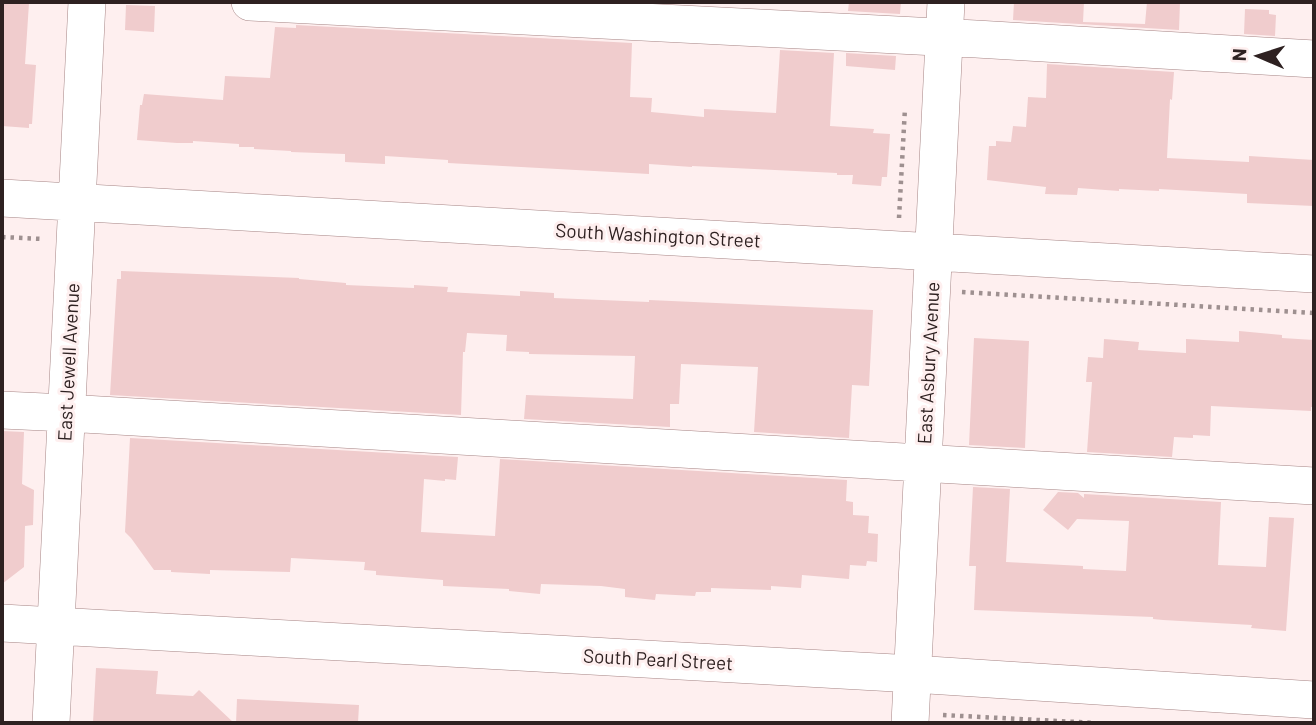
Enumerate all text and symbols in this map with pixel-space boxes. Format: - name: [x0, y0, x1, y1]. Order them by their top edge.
- north arrow: [1225, 21, 1295, 91]
- text: N: [1227, 48, 1250, 62]
- street label: South Washington Street: [555, 219, 761, 253]
- street label: East Asbury Avenue: [913, 281, 945, 445]
- street label: East Jewell Avenue: [53, 282, 85, 442]
- street label: South Pearl Street: [582, 645, 734, 675]

